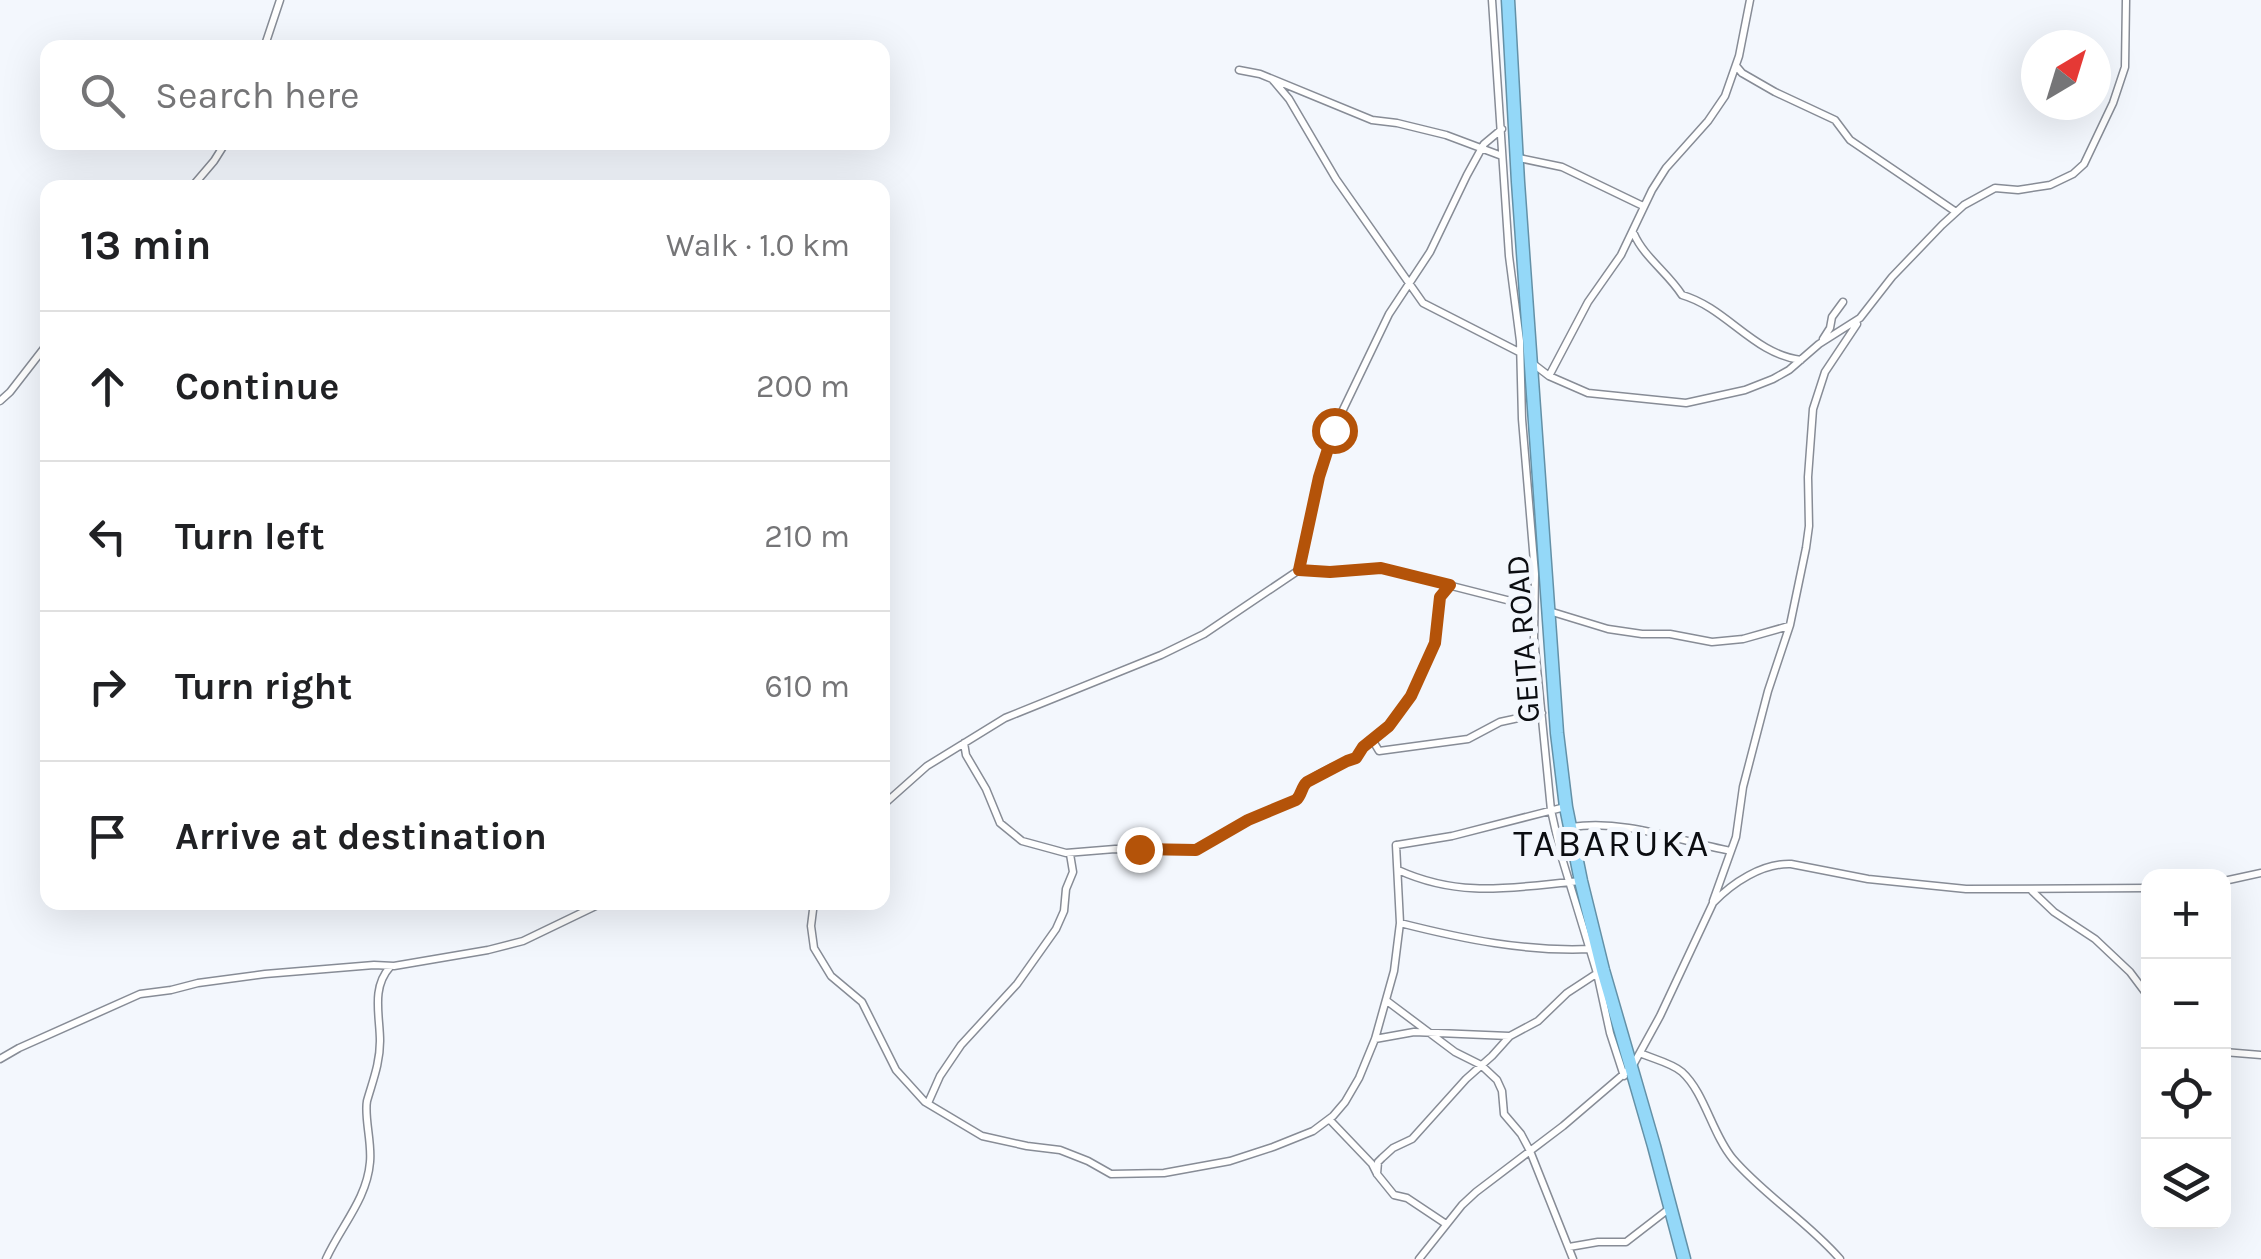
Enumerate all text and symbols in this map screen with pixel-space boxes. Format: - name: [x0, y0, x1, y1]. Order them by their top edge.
- north arrow: [2021, 30, 2111, 120]
- search box: [40, 40, 890, 150]
- icon: search: [75, 68, 130, 123]
- text: Search here: [155, 73, 359, 118]
- text: 13 min: [80, 220, 212, 270]
- text: Walk · 1.0 km: [666, 227, 850, 264]
- icon: ahead: [80, 359, 135, 414]
- text: Continue: [175, 364, 339, 409]
- text: 200 m: [756, 368, 850, 405]
- route start: [1312, 408, 1358, 454]
- icon: left: [80, 509, 135, 564]
- text: Turn left: [175, 514, 325, 559]
- text: 210 m: [764, 518, 850, 555]
- street label: GEITA ROAD: [1499, 554, 1547, 724]
- icon: right: [80, 659, 135, 714]
- text: Turn right: [175, 664, 352, 709]
- text: 610 m: [765, 668, 850, 705]
- icon: arrive: [80, 809, 135, 864]
- text: Arrive at destination: [175, 814, 547, 859]
- district label: TABARUKA: [1513, 821, 1711, 866]
- route end: [1117, 827, 1163, 873]
- map controls: [2141, 869, 2231, 1229]
- button: +: [2141, 869, 2231, 959]
- button: −: [2141, 959, 2231, 1049]
- button: locate: [2141, 1049, 2231, 1139]
- button: layers: [2141, 1139, 2231, 1229]

